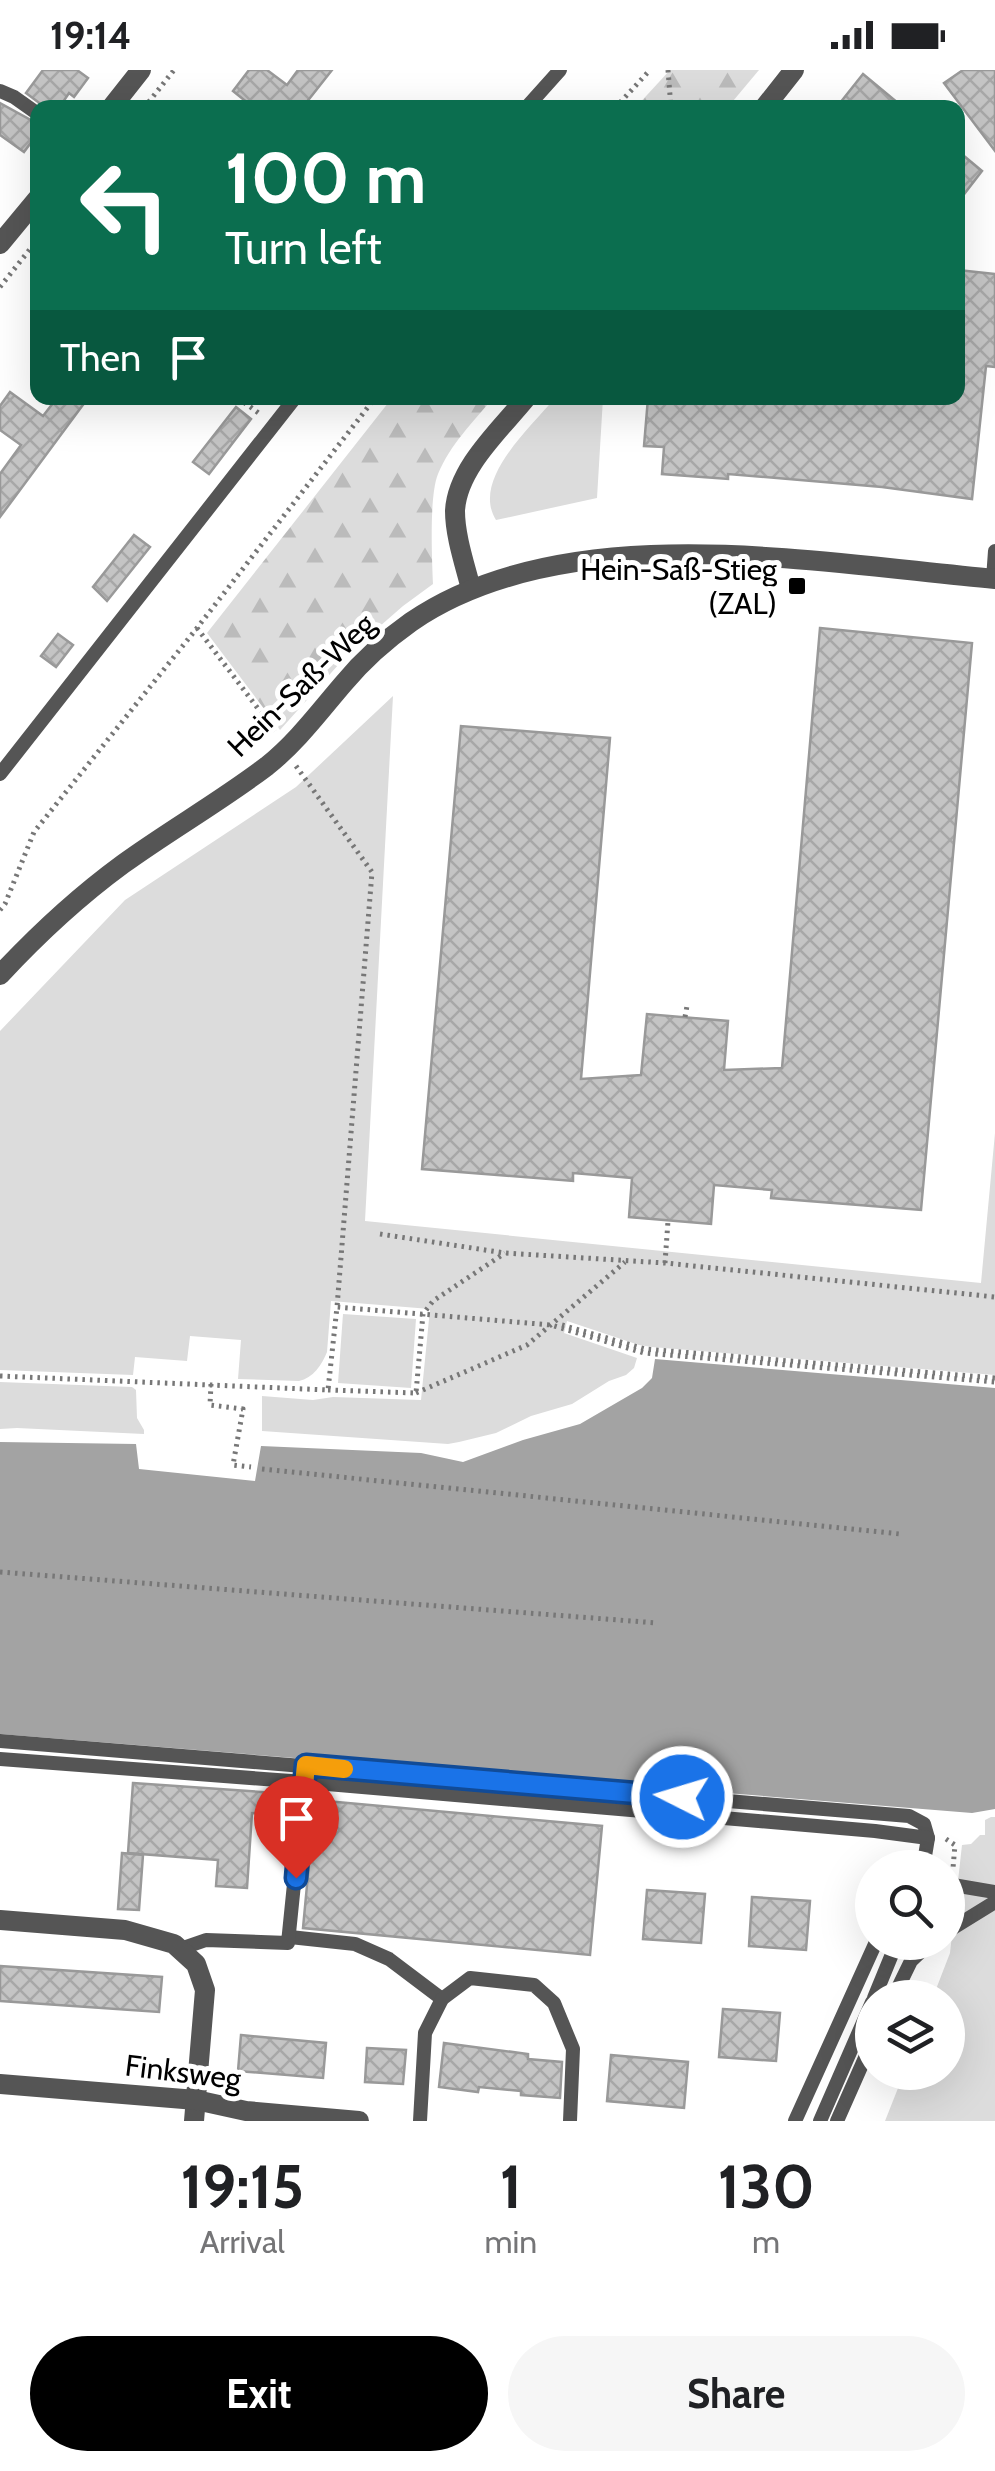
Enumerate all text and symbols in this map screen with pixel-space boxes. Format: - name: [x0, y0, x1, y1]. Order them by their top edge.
- text: 19:14: [50, 12, 131, 59]
- text: 100 m: [225, 135, 426, 221]
- icon: left: [60, 140, 190, 270]
- text: Turn left: [225, 221, 382, 275]
- icon: arrive: [161, 330, 216, 385]
- text: Then: [60, 334, 141, 381]
- place label: Hein-Saß-Stieg (ZAL): [580, 551, 778, 622]
- marker: Hein-Saß-Stieg (ZAL): [786, 575, 808, 597]
- street label: Hein-Saß-Weg: [220, 605, 383, 765]
- position arrow: [630, 1745, 734, 1849]
- pin: [254, 1776, 339, 1879]
- icon: arrive: [269, 1791, 324, 1846]
- map controls: [855, 1850, 965, 2090]
- button: search: [855, 1850, 965, 1960]
- button: layers: [855, 1980, 965, 2090]
- street label: Finksweg: [123, 2047, 244, 2098]
- text: 19:15: [180, 2150, 304, 2223]
- text: 1: [500, 2150, 522, 2223]
- text: 130: [718, 2150, 815, 2223]
- text: Arrival: [200, 2222, 285, 2261]
- text: min: [484, 2222, 537, 2261]
- text: m: [752, 2222, 780, 2261]
- button: Exit: [30, 2336, 488, 2451]
- button: Share: [508, 2336, 965, 2451]

